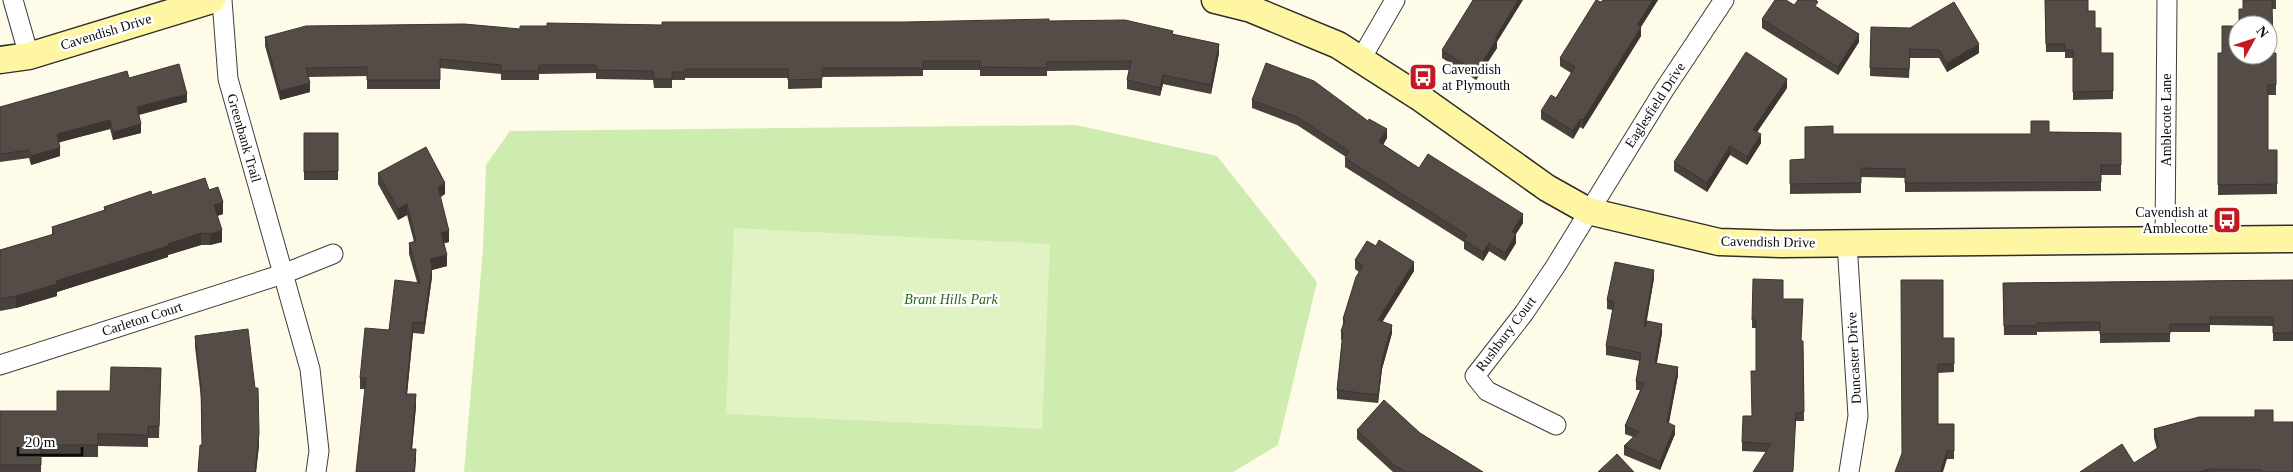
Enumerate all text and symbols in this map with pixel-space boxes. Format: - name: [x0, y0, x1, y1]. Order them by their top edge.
- street label: Cavendish Drive: [59, 11, 153, 53]
- north arrow: [2228, 15, 2278, 65]
- text: N: [2254, 23, 2272, 41]
- street label: Eaglesfield Drive: [1622, 60, 1688, 150]
- bus stop icon: Cavendish at Plymouth: [1408, 62, 1438, 92]
- place label: Cavendish at Plymouth: [1442, 62, 1510, 93]
- street label: Amblecote Lane: [2159, 74, 2174, 166]
- street label: Greenbank Trail: [224, 92, 264, 184]
- place label: Cavendish at Amblecotte: [2135, 205, 2208, 236]
- bus stop icon: Cavendish at Amblecotte: [2212, 205, 2242, 235]
- street label: Cavendish Drive: [1721, 234, 1815, 250]
- park label: Brant Hills Park: [904, 292, 998, 307]
- street label: Rushbury Court: [1473, 294, 1539, 374]
- street label: Carleton Court: [100, 299, 184, 339]
- street label: Duncaster Drive: [1844, 312, 1864, 404]
- scale bar: [18, 424, 81, 456]
- text: 20 m: [25, 434, 56, 450]

